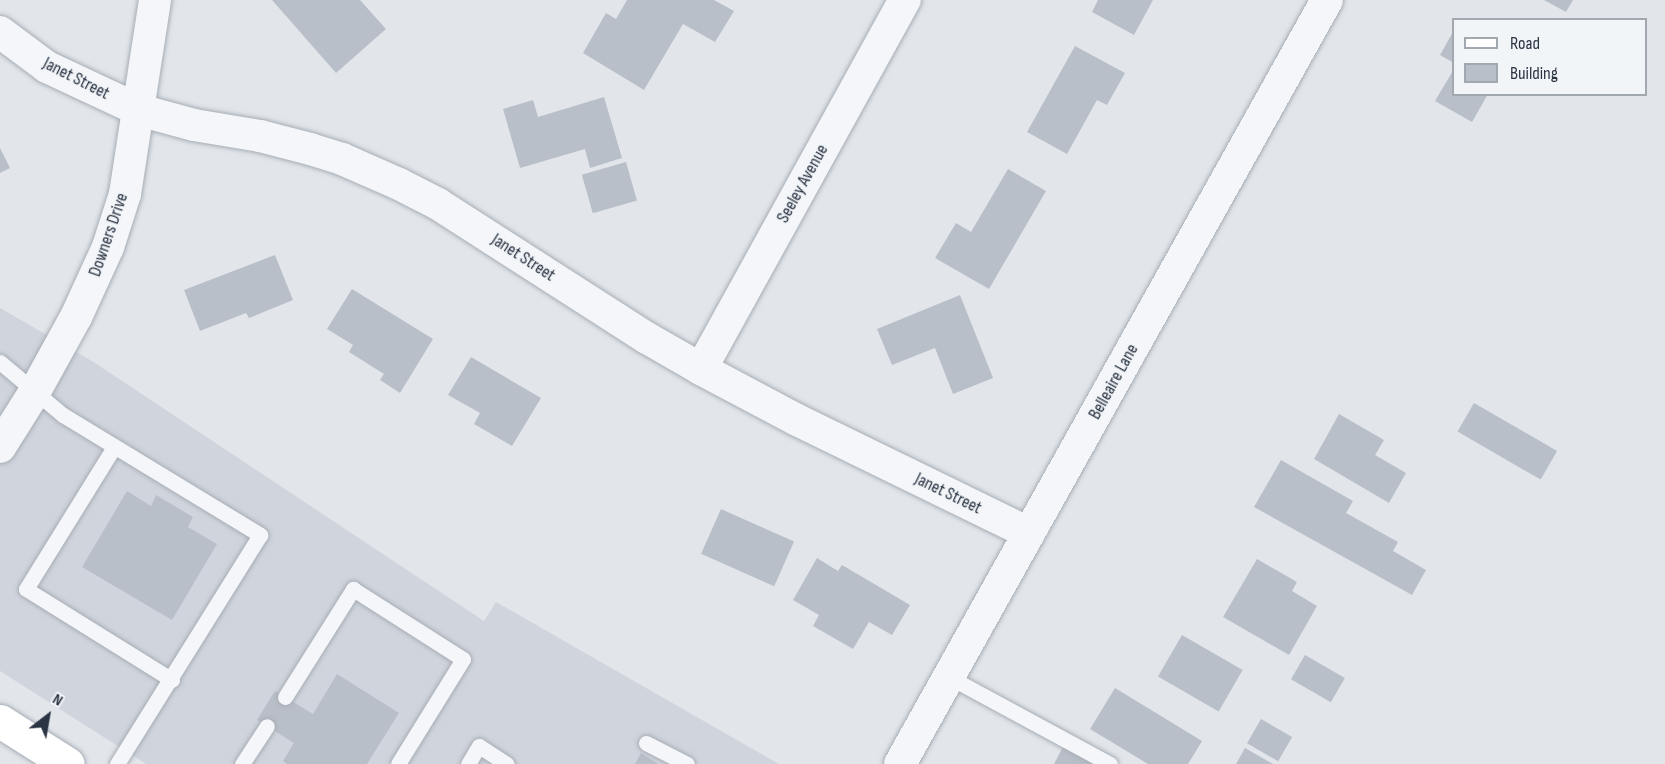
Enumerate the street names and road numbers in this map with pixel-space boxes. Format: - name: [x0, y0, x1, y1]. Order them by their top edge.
- street label: Janet Street: [39, 53, 113, 105]
- street label: Seeley Avenue: [773, 141, 833, 227]
- street label: Downers Drive: [85, 190, 133, 280]
- street label: Janet Street: [487, 229, 559, 287]
- street label: Belleaire Lane: [1084, 340, 1144, 424]
- street label: Janet Street: [911, 469, 985, 519]

